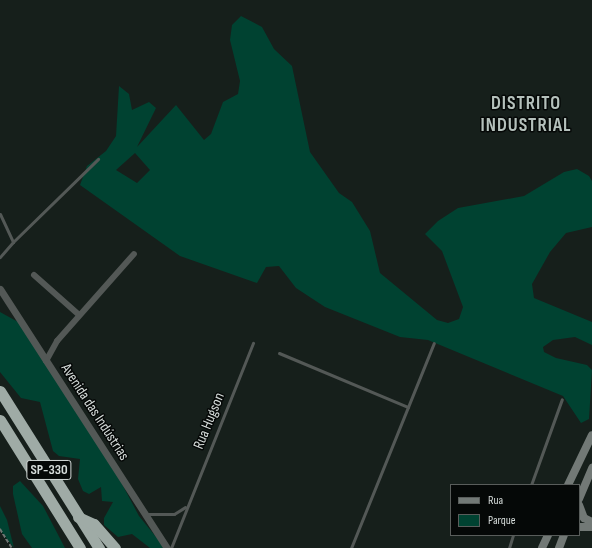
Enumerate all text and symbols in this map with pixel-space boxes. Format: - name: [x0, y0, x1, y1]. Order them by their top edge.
- district label: DISTRITO INDUSTRIAL: [481, 93, 571, 137]
- street label: Avenida das Indústrias: [57, 360, 133, 464]
- street label: Rua Hugson: [190, 390, 228, 452]
- road number: SP-330: [26, 458, 72, 482]
- legend: [450, 484, 580, 536]
- text: Rua: [488, 493, 503, 508]
- text: Parque: [488, 513, 516, 528]

